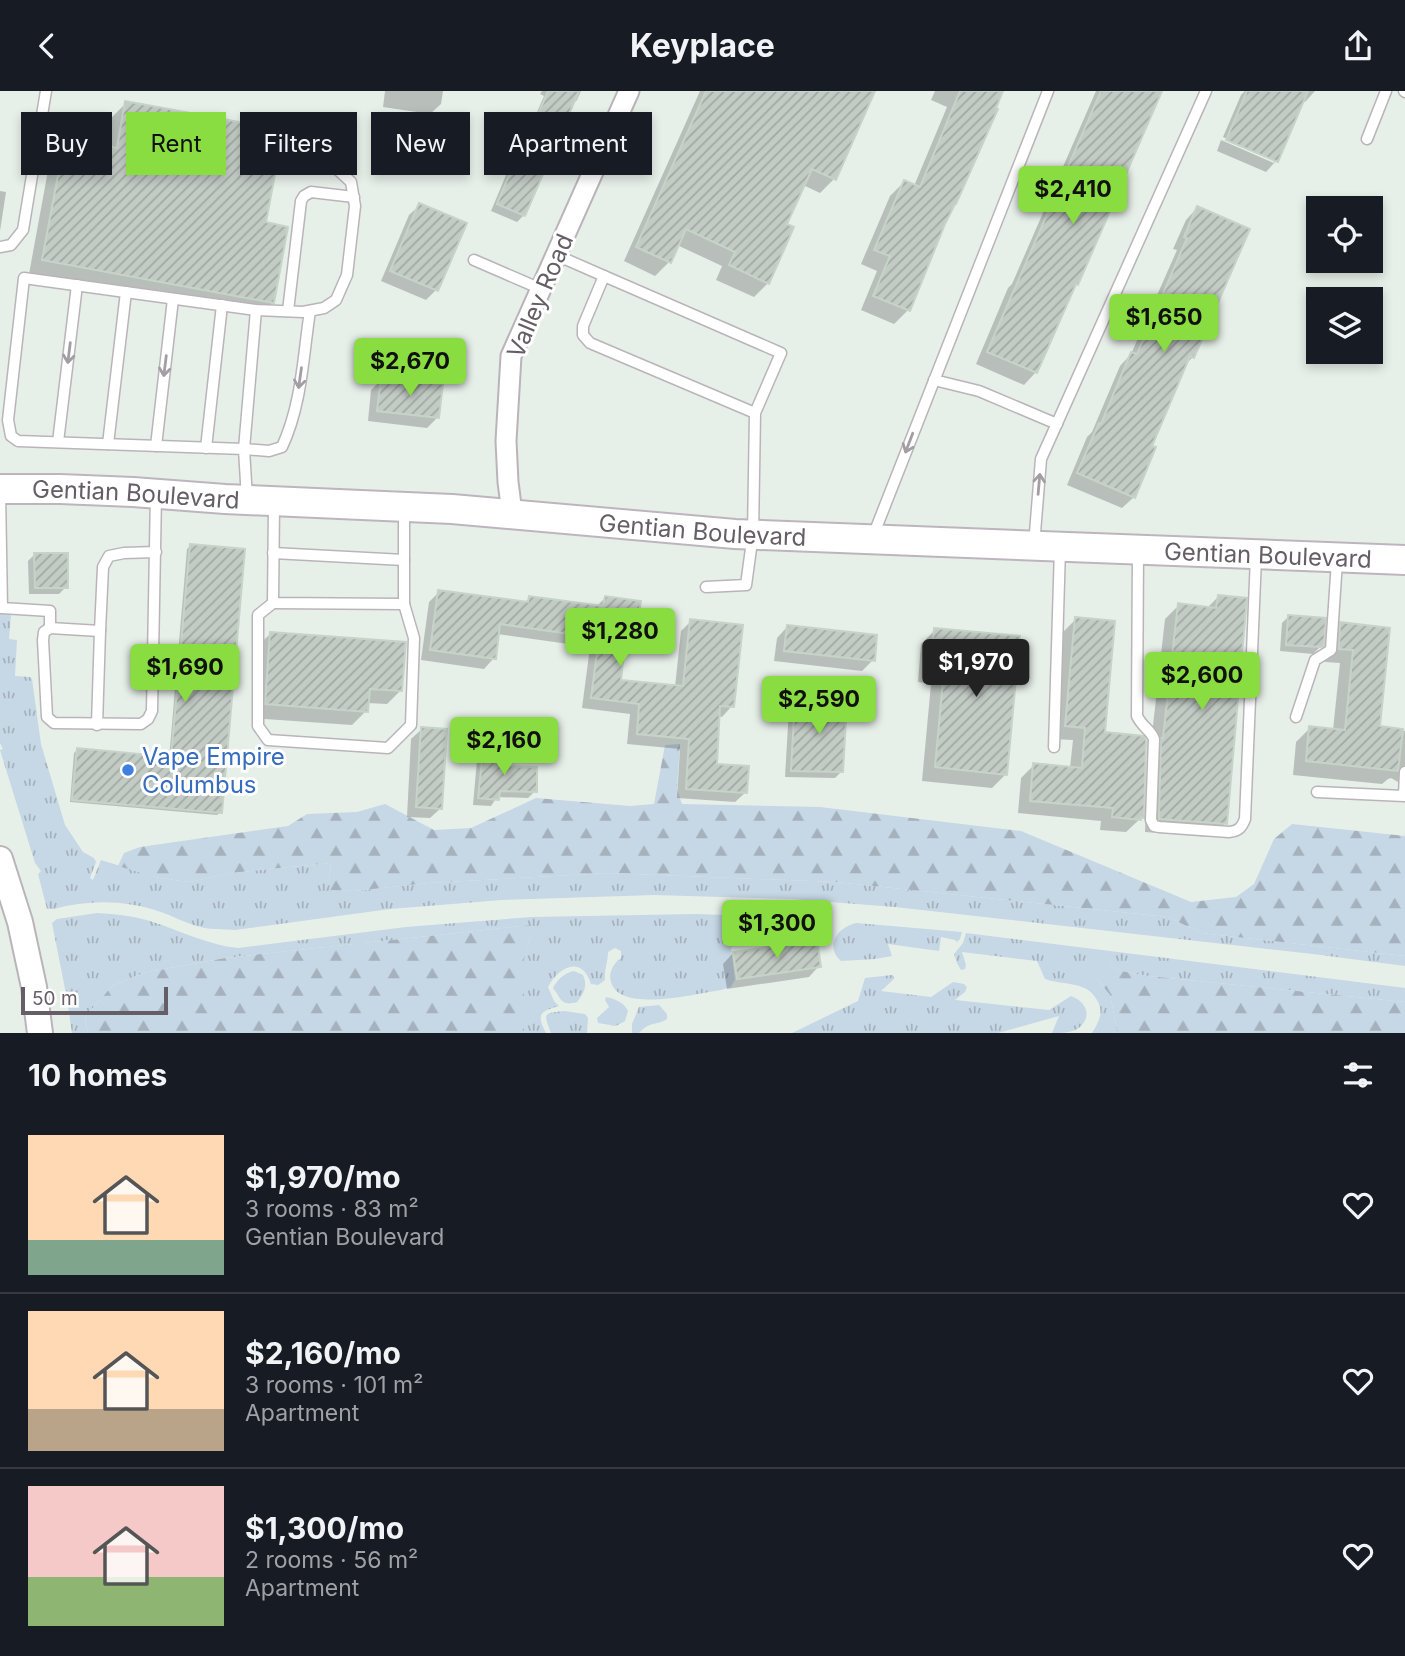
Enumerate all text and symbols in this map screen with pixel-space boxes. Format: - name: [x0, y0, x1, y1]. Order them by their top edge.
- text: Keyplace: [630, 26, 775, 65]
- icon: back: [28, 27, 66, 65]
- icon: share: [1339, 27, 1377, 65]
- chip: Buy: [21, 112, 112, 175]
- chip: Rent: [126, 112, 226, 175]
- chip: Filters: [240, 112, 357, 175]
- chip: New: [371, 112, 470, 175]
- chip: Apartment: [484, 112, 652, 175]
- pin: $2,410: [1016, 167, 1130, 226]
- text: $2,410: [1034, 175, 1112, 203]
- map controls: [1306, 196, 1383, 364]
- button: locate: [1306, 196, 1383, 273]
- street label: Valley Road: [501, 230, 579, 362]
- button: layers: [1306, 287, 1383, 364]
- pin: $1,650: [1107, 295, 1221, 354]
- text: $1,650: [1125, 303, 1203, 331]
- pin: $2,670: [353, 338, 467, 398]
- one-way arrow: [62, 341, 75, 364]
- text: $2,670: [370, 347, 450, 375]
- one-way arrow: [159, 354, 172, 377]
- one-way arrow: [294, 366, 307, 389]
- one-way arrow: [902, 432, 915, 454]
- one-way arrow: [1033, 473, 1046, 495]
- street label: Gentian Boulevard: [32, 475, 240, 514]
- street label: Gentian Boulevard: [598, 508, 807, 551]
- street label: Gentian Boulevard: [1163, 536, 1372, 573]
- pin: $1,280: [563, 609, 677, 668]
- text: $1,280: [581, 617, 659, 645]
- pin: $1,970: [919, 639, 1033, 699]
- pin: $1,690: [128, 645, 242, 704]
- text: $1,970: [938, 648, 1014, 676]
- text: $1,690: [146, 653, 224, 681]
- pin: $2,600: [1145, 653, 1259, 712]
- text: $2,600: [1161, 661, 1243, 689]
- pin: $2,590: [762, 677, 876, 736]
- text: $2,590: [778, 685, 860, 713]
- pin: $2,160: [447, 717, 561, 777]
- text: $2,160: [466, 726, 542, 754]
- place label: Vape Empire Columbus: [142, 742, 285, 799]
- marker: Vape Empire Columbus: [120, 762, 136, 778]
- pin: $1,300: [720, 901, 834, 960]
- text: $1,300: [738, 909, 816, 937]
- scale bar: [21, 984, 168, 1016]
- text: 50 m: [32, 987, 78, 1010]
- icon: filters: [1339, 1056, 1377, 1094]
- text: 10 homes: [28, 1057, 167, 1093]
- text: $1,970/mo: [245, 1159, 401, 1195]
- icon: home: [84, 1163, 168, 1247]
- icon: heart: [1339, 1186, 1377, 1224]
- text: 3 rooms · 83 m²: [245, 1195, 419, 1223]
- text: Gentian Boulevard: [245, 1223, 444, 1251]
- text: $2,160/mo: [245, 1335, 401, 1371]
- icon: home: [84, 1339, 168, 1423]
- icon: heart: [1339, 1362, 1377, 1400]
- text: 3 rooms · 101 m²: [245, 1371, 423, 1399]
- text: Apartment: [245, 1399, 359, 1427]
- text: $1,300/mo: [245, 1510, 404, 1546]
- icon: home: [84, 1514, 168, 1598]
- icon: heart: [1339, 1537, 1377, 1575]
- text: 2 rooms · 56 m²: [245, 1546, 418, 1574]
- text: Apartment: [245, 1574, 359, 1602]

